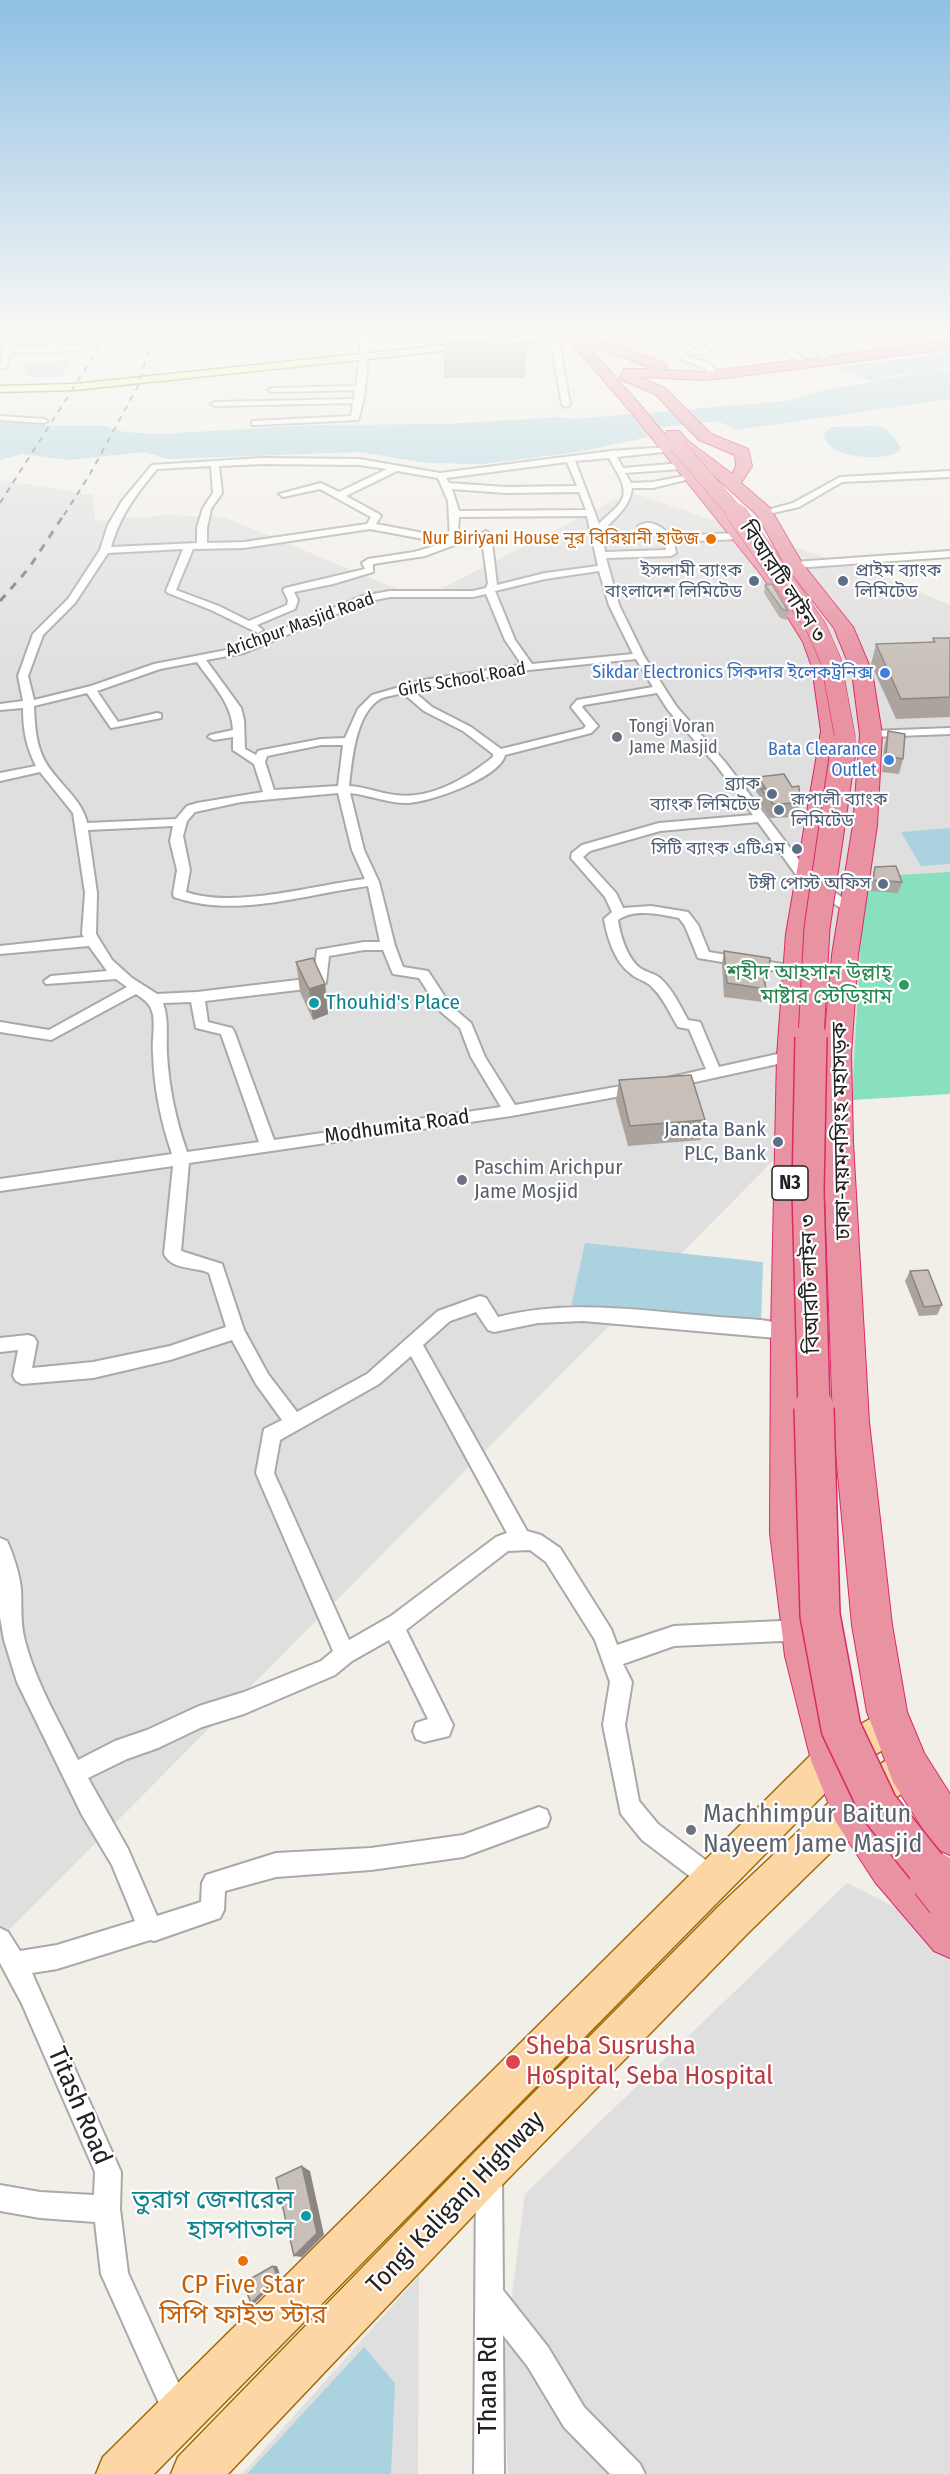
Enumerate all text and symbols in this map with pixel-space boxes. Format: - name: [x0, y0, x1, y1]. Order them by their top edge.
- street label: বিআরটি লাইন ৩: [734, 517, 830, 647]
- place label: Nur Biriyani House নূর বিরিয়ানী হাউজ: [422, 528, 699, 550]
- marker: Nur Biriyani House নূর বিরিয়ানী হাউজ: [704, 532, 718, 546]
- place label: ইসলামী ব্যাংক বাংলাদেশ লিমিটেড: [605, 560, 742, 602]
- place label: প্রাইম ব্যাংক লিমিটেড: [855, 560, 941, 602]
- marker: ইসলামী ব্যাংক বাংলাদেশ লিমিটেড: [747, 574, 761, 588]
- marker: প্রাইম ব্যাংক লিমিটেড: [836, 574, 850, 588]
- street label: Arichpur Masjid Road: [223, 588, 377, 662]
- street label: Girls School Road: [397, 658, 527, 702]
- place label: Sikdar Electronics সিকদার ইলেকট্রনিক্স: [592, 662, 873, 684]
- marker: Sikdar Electronics সিকদার ইলেকট্রনিক্স: [878, 666, 892, 680]
- place label: Tongi Voran Jame Masjid: [629, 716, 718, 758]
- marker: Tongi Voran Jame Masjid: [610, 730, 624, 744]
- place label: Bata Clearance Outlet: [768, 739, 877, 782]
- marker: Bata Clearance Outlet: [882, 753, 896, 767]
- place label: ব্র্যাক ব্যাংক লিমিটেড: [650, 773, 760, 816]
- marker: ব্র্যাক ব্যাংক লিমিটেড: [765, 787, 779, 801]
- place label: রূপালী ব্যাংক লিমিটেড: [791, 789, 887, 832]
- marker: রূপালী ব্যাংক লিমিটেড: [772, 803, 786, 817]
- place label: সিটি ব্যাংক এটিএম: [651, 838, 785, 860]
- marker: সিটি ব্যাংক এটিএম: [790, 842, 804, 856]
- place label: টঙ্গী পোস্ট অফিস: [749, 873, 871, 895]
- marker: টঙ্গী পোস্ট অফিস: [876, 877, 890, 891]
- place label: শহীদ আহসান উল্লাহ্‌ মাষ্টার স্টেডিয়াম: [727, 960, 892, 1010]
- marker: শহীদ আহসান উল্লাহ্‌ মাষ্টার স্টেডিয়াম: [897, 978, 911, 992]
- place label: Thouhid's Place: [326, 990, 460, 1016]
- marker: Thouhid's Place: [307, 996, 321, 1010]
- street label: ঢাকা-ময়মনসিংহ মহাসড়ক: [828, 1022, 856, 1240]
- street label: Modhumita Road: [323, 1104, 471, 1150]
- place label: Janata Bank PLC, Bank: [664, 1117, 766, 1167]
- marker: Janata Bank PLC, Bank: [771, 1135, 785, 1149]
- place label: Paschim Arichpur Jame Mosjid: [474, 1155, 623, 1205]
- road number: N3: [772, 1166, 808, 1200]
- marker: Paschim Arichpur Jame Mosjid: [455, 1173, 469, 1187]
- street label: বিআরটি লাইন ৩: [796, 1214, 826, 1354]
- place label: Machhimpur Baitun Nayeem Jame Masjid: [703, 1799, 922, 1860]
- marker: Machhimpur Baitun Nayeem Jame Masjid: [684, 1823, 698, 1837]
- place label: Sheba Susrusha Hospital, Seba Hospital: [526, 2031, 773, 2092]
- street label: Titash Road: [40, 2043, 118, 2169]
- marker: Sheba Susrusha Hospital, Seba Hospital: [504, 2053, 522, 2071]
- street label: Tongi Kaliganj Highway: [361, 2105, 551, 2301]
- place label: তুরাগ জেনারেল হাসপাতাল: [132, 2185, 294, 2246]
- marker: তুরাগ জেনারেল হাসপাতাল: [299, 2209, 313, 2223]
- marker: CP Five Star সিপি ফাইভ স্টার: [236, 2254, 250, 2268]
- place label: CP Five Star সিপি ফাইভ স্টার: [159, 2270, 327, 2332]
- street label: Thana Rd: [473, 2336, 505, 2434]

